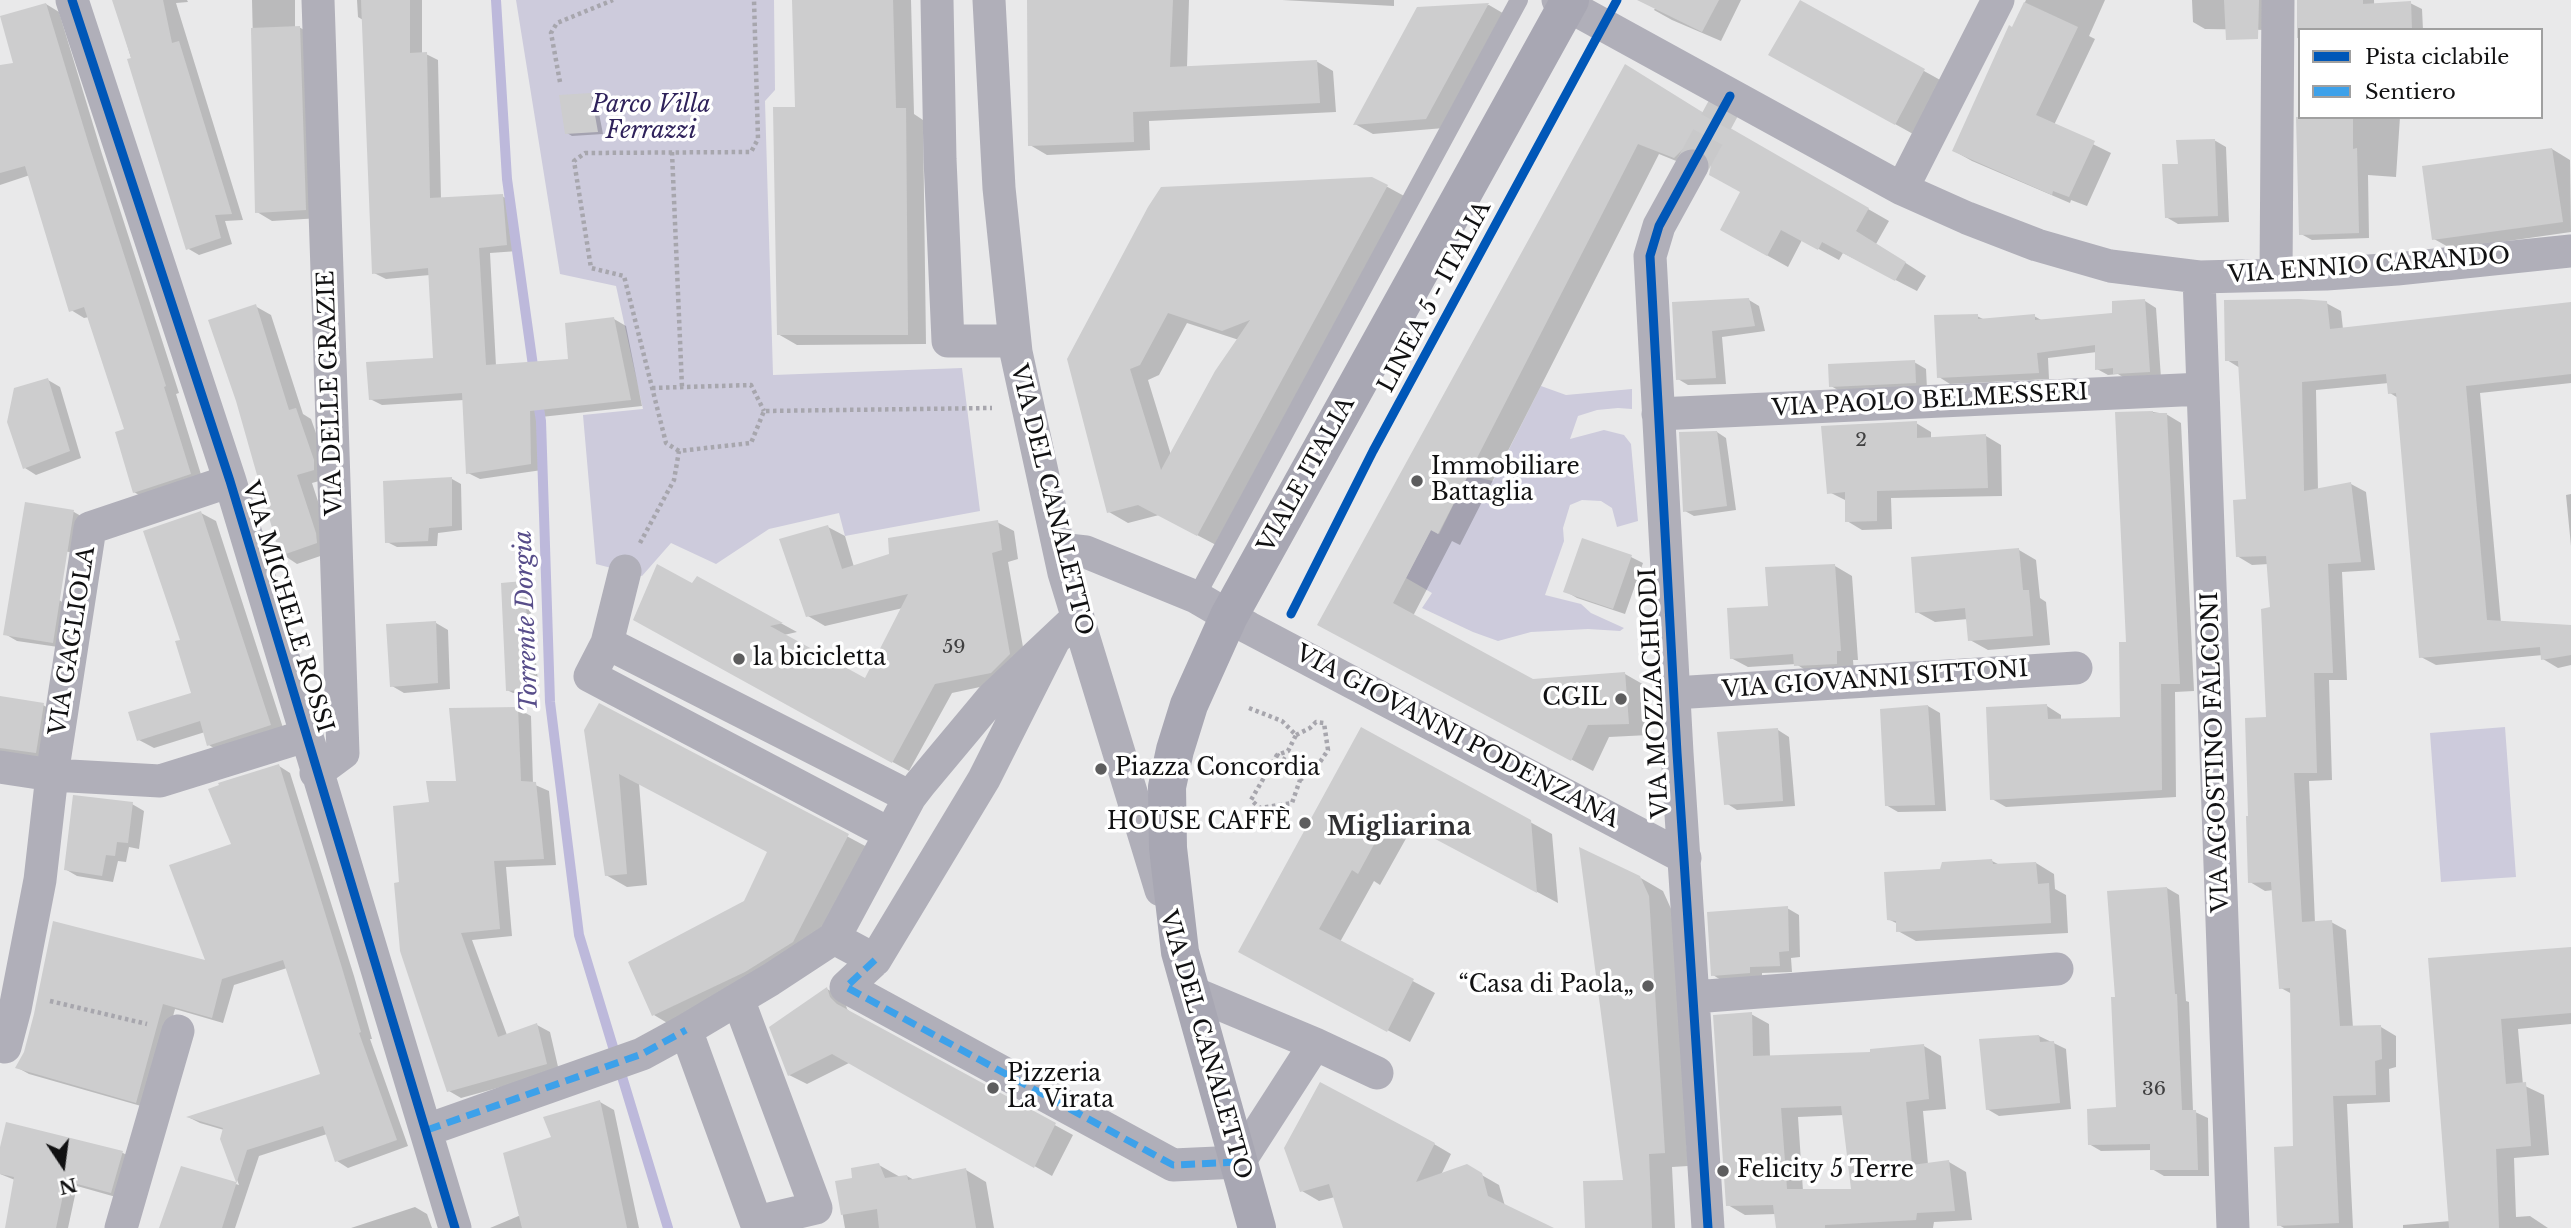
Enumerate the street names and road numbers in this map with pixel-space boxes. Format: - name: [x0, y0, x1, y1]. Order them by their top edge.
- street label: LINEA 5 - ITALIA: [1373, 196, 1497, 398]
- street label: VIA ENNIO CARANDO: [2227, 242, 2511, 290]
- street label: VIA DELLE GRAZIE: [313, 270, 349, 516]
- street label: VIA DEL CANALETTO: [1004, 362, 1098, 638]
- street label: VIA PAOLO BELMESSERI: [1771, 379, 2089, 423]
- street label: VIALE ITALIA: [1253, 392, 1361, 558]
- street label: VIA MICHELE ROSSI: [236, 478, 338, 736]
- street label: VIA GAGLIOLA: [44, 545, 102, 737]
- street label: VIA MOZZACHIODI: [1635, 567, 1675, 819]
- street label: VIA AGOSTINO FALCONI: [2197, 591, 2235, 913]
- street label: VIA GIOVANNI PODENZANA: [1291, 640, 1623, 834]
- street label: VIA GIOVANNI SITTONI: [1721, 656, 2029, 704]
- street label: VIA DEL CANALETTO: [1153, 907, 1257, 1183]

